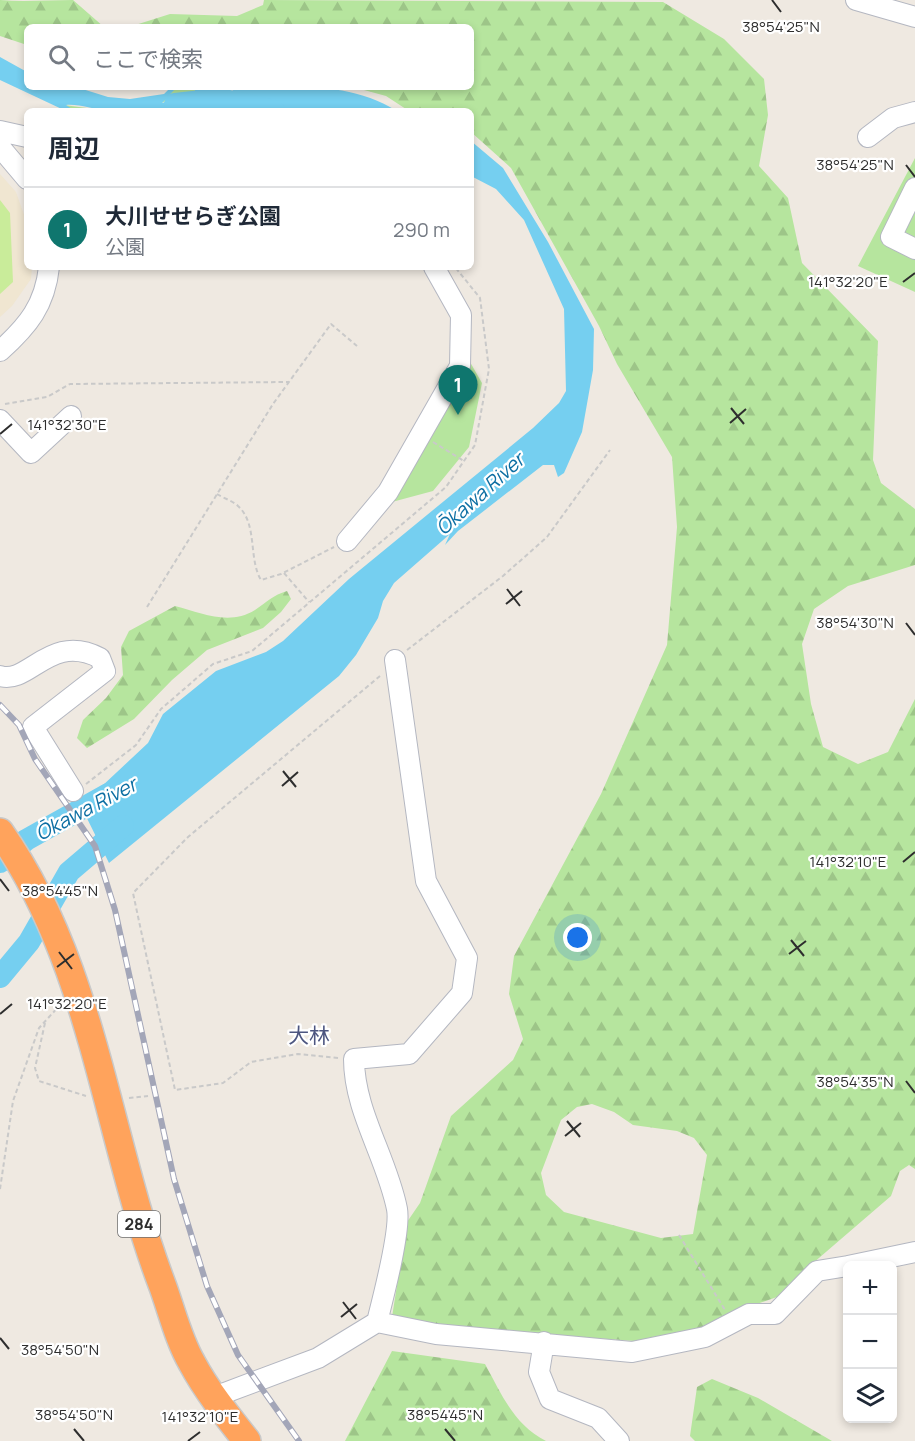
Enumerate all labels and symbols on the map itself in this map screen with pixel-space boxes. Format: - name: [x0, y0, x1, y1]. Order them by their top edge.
- text: 38°54'25"N: [742, 16, 820, 37]
- text: 38°54'25"N: [816, 154, 894, 175]
- text: 141°32'20"E: [808, 271, 888, 292]
- pin: 1: [438, 366, 478, 415]
- text: 141°32'30"E: [27, 414, 107, 435]
- water label: Ōkawa River: [429, 445, 532, 541]
- text: 38°54'30"N: [816, 612, 894, 633]
- water label: Ōkawa River: [30, 769, 144, 847]
- text: 141°32'10"E: [810, 851, 886, 872]
- text: 38°54'45"N: [22, 880, 98, 901]
- your location: [563, 923, 592, 952]
- text: 141°32'20"E: [27, 993, 107, 1014]
- district label: 大林: [288, 1021, 330, 1049]
- text: 38°54'35"N: [816, 1071, 894, 1092]
- road number: 284: [118, 1211, 160, 1237]
- text: 38°54'50"N: [21, 1339, 99, 1360]
- text: 38°54'50"N: [35, 1404, 113, 1425]
- text: 38°54'45"N: [407, 1404, 483, 1425]
- text: 141°32'10"E: [162, 1406, 238, 1427]

